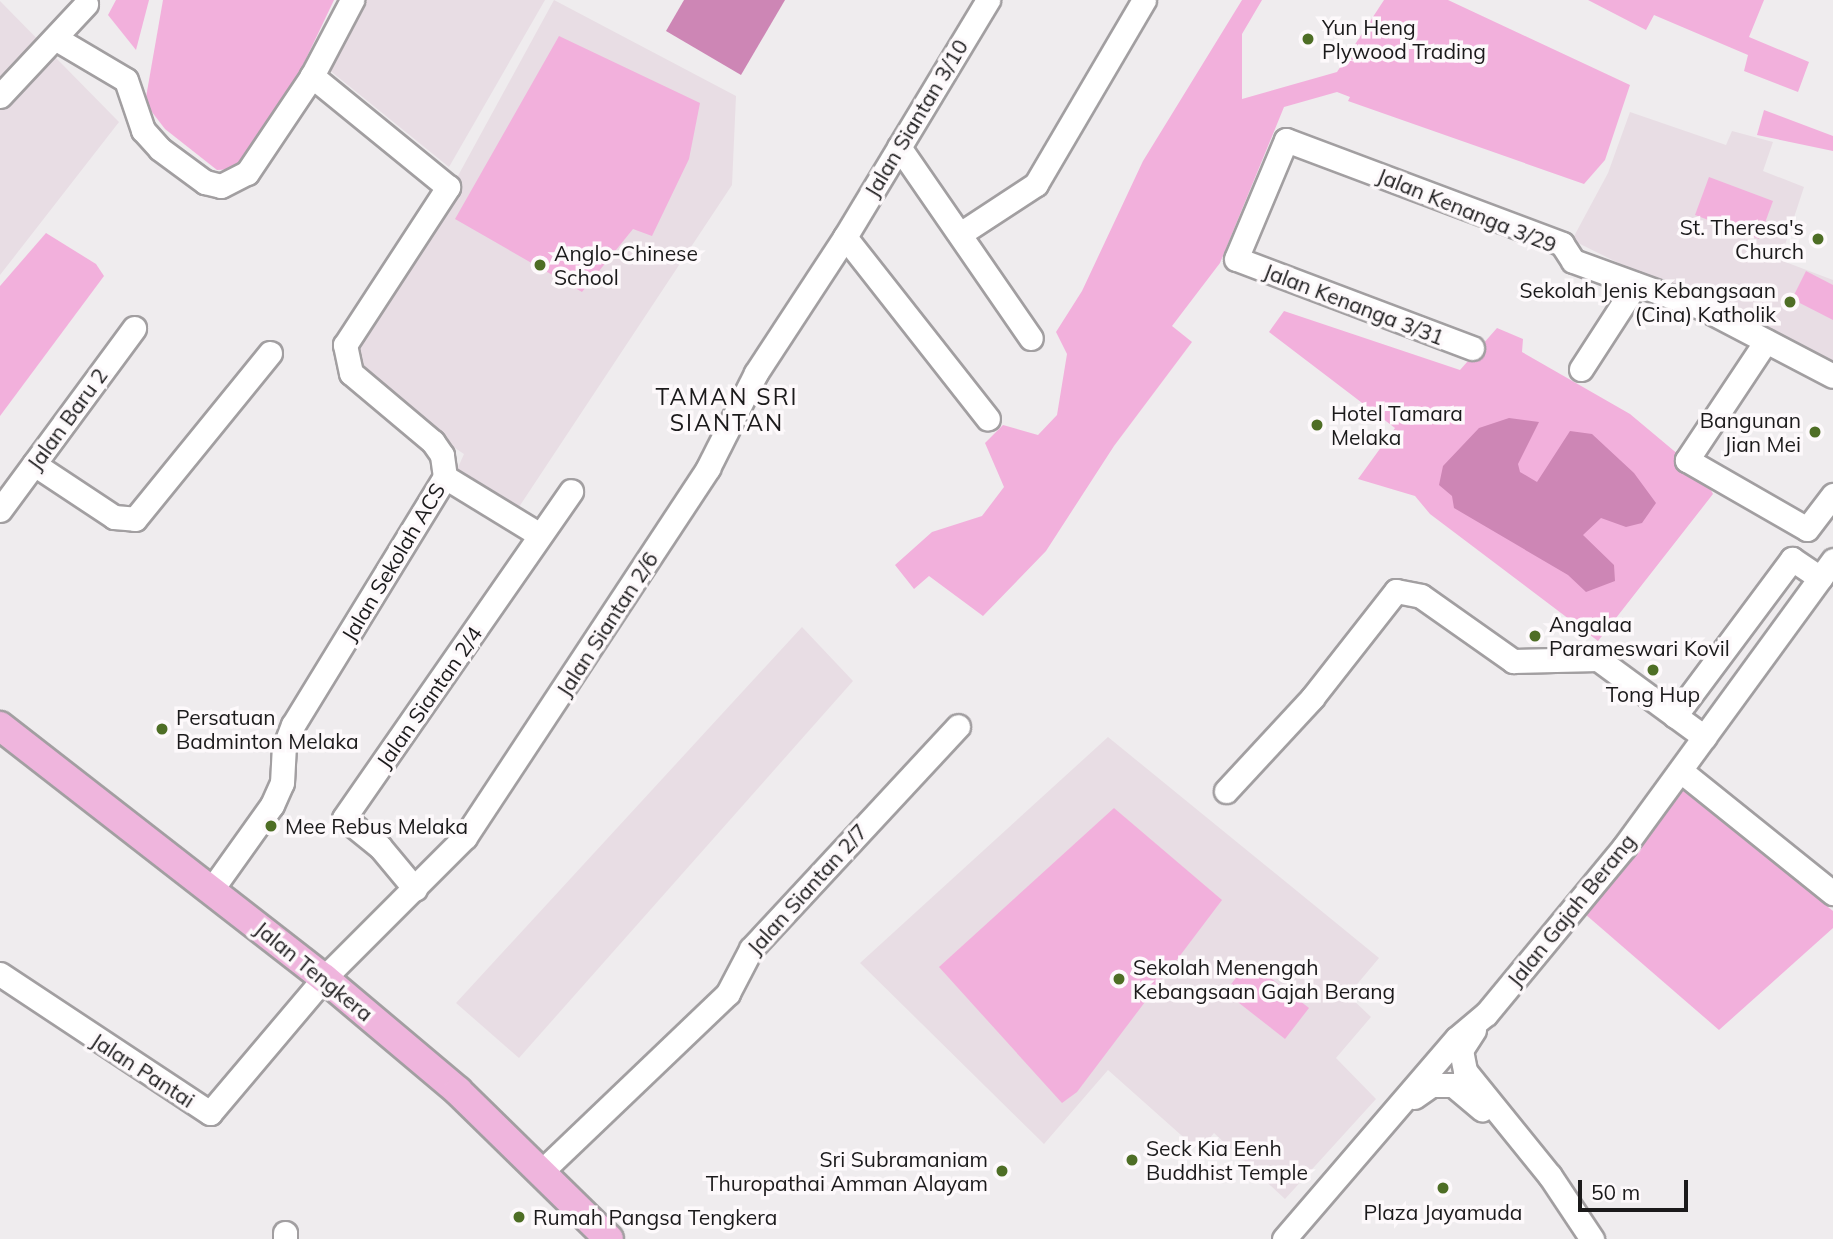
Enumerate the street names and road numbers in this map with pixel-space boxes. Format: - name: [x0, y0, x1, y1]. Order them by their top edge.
- street label: Jalan Siantan 3/10: [859, 35, 973, 201]
- street label: Jalan Kenanga 3/29: [1374, 163, 1560, 257]
- street label: Jalan Kenanga 3/31: [1260, 258, 1448, 350]
- street label: Jalan Baru 2: [22, 363, 112, 475]
- street label: Jalan Sekolah ACS: [336, 478, 450, 646]
- street label: Jalan Siantan 2/6: [551, 547, 663, 701]
- street label: Jalan Siantan 2/4: [371, 621, 487, 773]
- street label: Jalan Siantan 2/7: [742, 819, 872, 959]
- street label: Jalan Gajah Berang: [1502, 829, 1640, 991]
- street label: Jalan Tengkera: [250, 916, 378, 1026]
- street label: Jalan Pantai: [87, 1027, 199, 1113]

